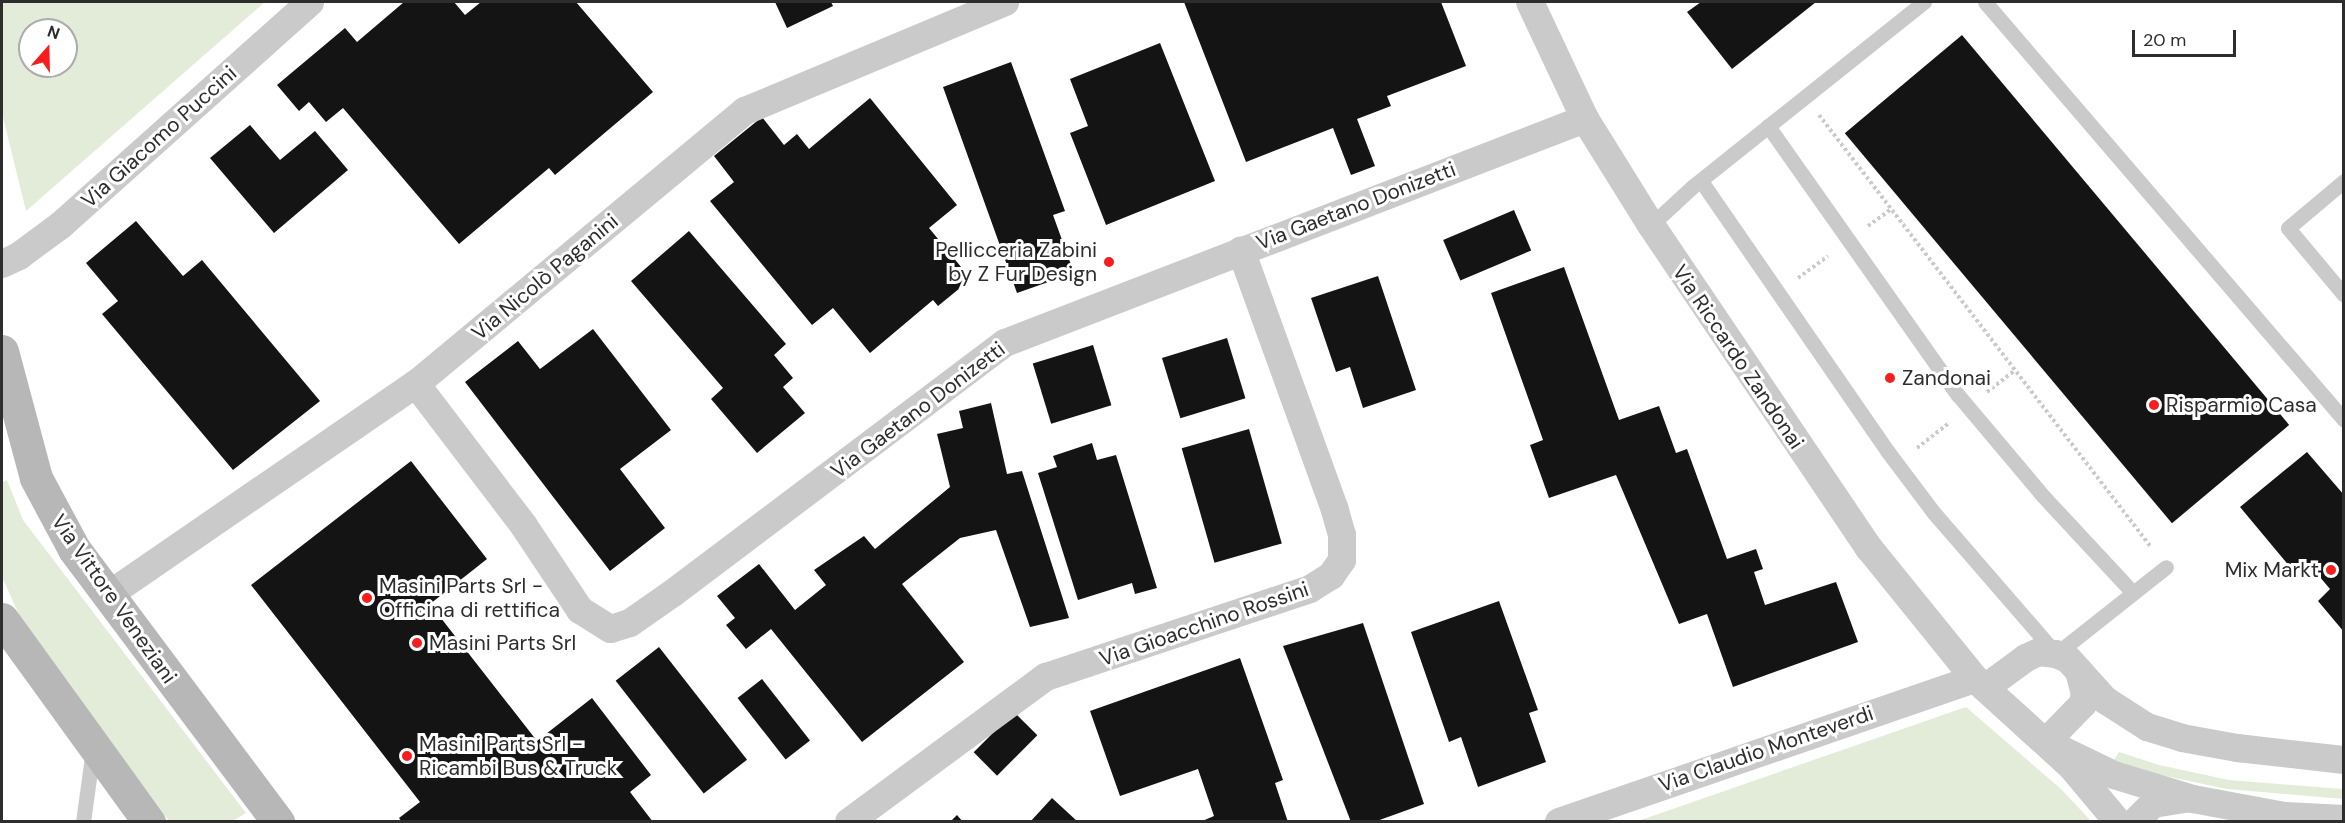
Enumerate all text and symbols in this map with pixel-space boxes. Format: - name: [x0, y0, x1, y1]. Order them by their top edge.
- north arrow: [18, 18, 78, 78]
- scale bar: [2135, 18, 2238, 56]
- text: N: [45, 21, 63, 44]
- text: 20 m: [2143, 28, 2186, 52]
- street label: Via Giacomo Puccini: [76, 61, 242, 213]
- street label: Via Gaetano Donizetti: [1253, 156, 1459, 256]
- street label: Via Nicolò Paganini: [467, 208, 623, 346]
- place label: Pellicceria Zabini by Z Fur Design: [935, 237, 1097, 287]
- marker: Pellicceria Zabini by Z Fur Design: [1102, 255, 1116, 269]
- street label: Via Riccardo Zandonai: [1667, 260, 1809, 454]
- street label: Via Gaetano Donizetti: [826, 336, 1010, 484]
- place label: Zandonai: [1902, 365, 1991, 391]
- marker: Zandonai: [1883, 371, 1897, 385]
- place label: Risparmio Casa: [2166, 392, 2317, 418]
- marker: Risparmio Casa: [2147, 398, 2161, 412]
- street label: Via Vittore Veneziani: [46, 510, 182, 688]
- place label: Mix Markt: [2225, 557, 2319, 583]
- marker: Mix Markt: [2324, 563, 2338, 577]
- place label: Masini Parts Srl - Officina di rettifica: [379, 573, 560, 623]
- street label: Via Gioacchino Rossini: [1096, 576, 1312, 672]
- marker: Masini Parts Srl - Officina di rettifica: [360, 591, 374, 605]
- place label: Masini Parts Srl: [429, 630, 576, 656]
- marker: Masini Parts Srl: [410, 636, 424, 650]
- street label: Via Claudio Monteverdi: [1655, 700, 1877, 798]
- place label: Masini Parts Srl - Ricambi Bus & Truck: [419, 731, 617, 781]
- marker: Masini Parts Srl - Ricambi Bus & Truck: [400, 749, 414, 763]

